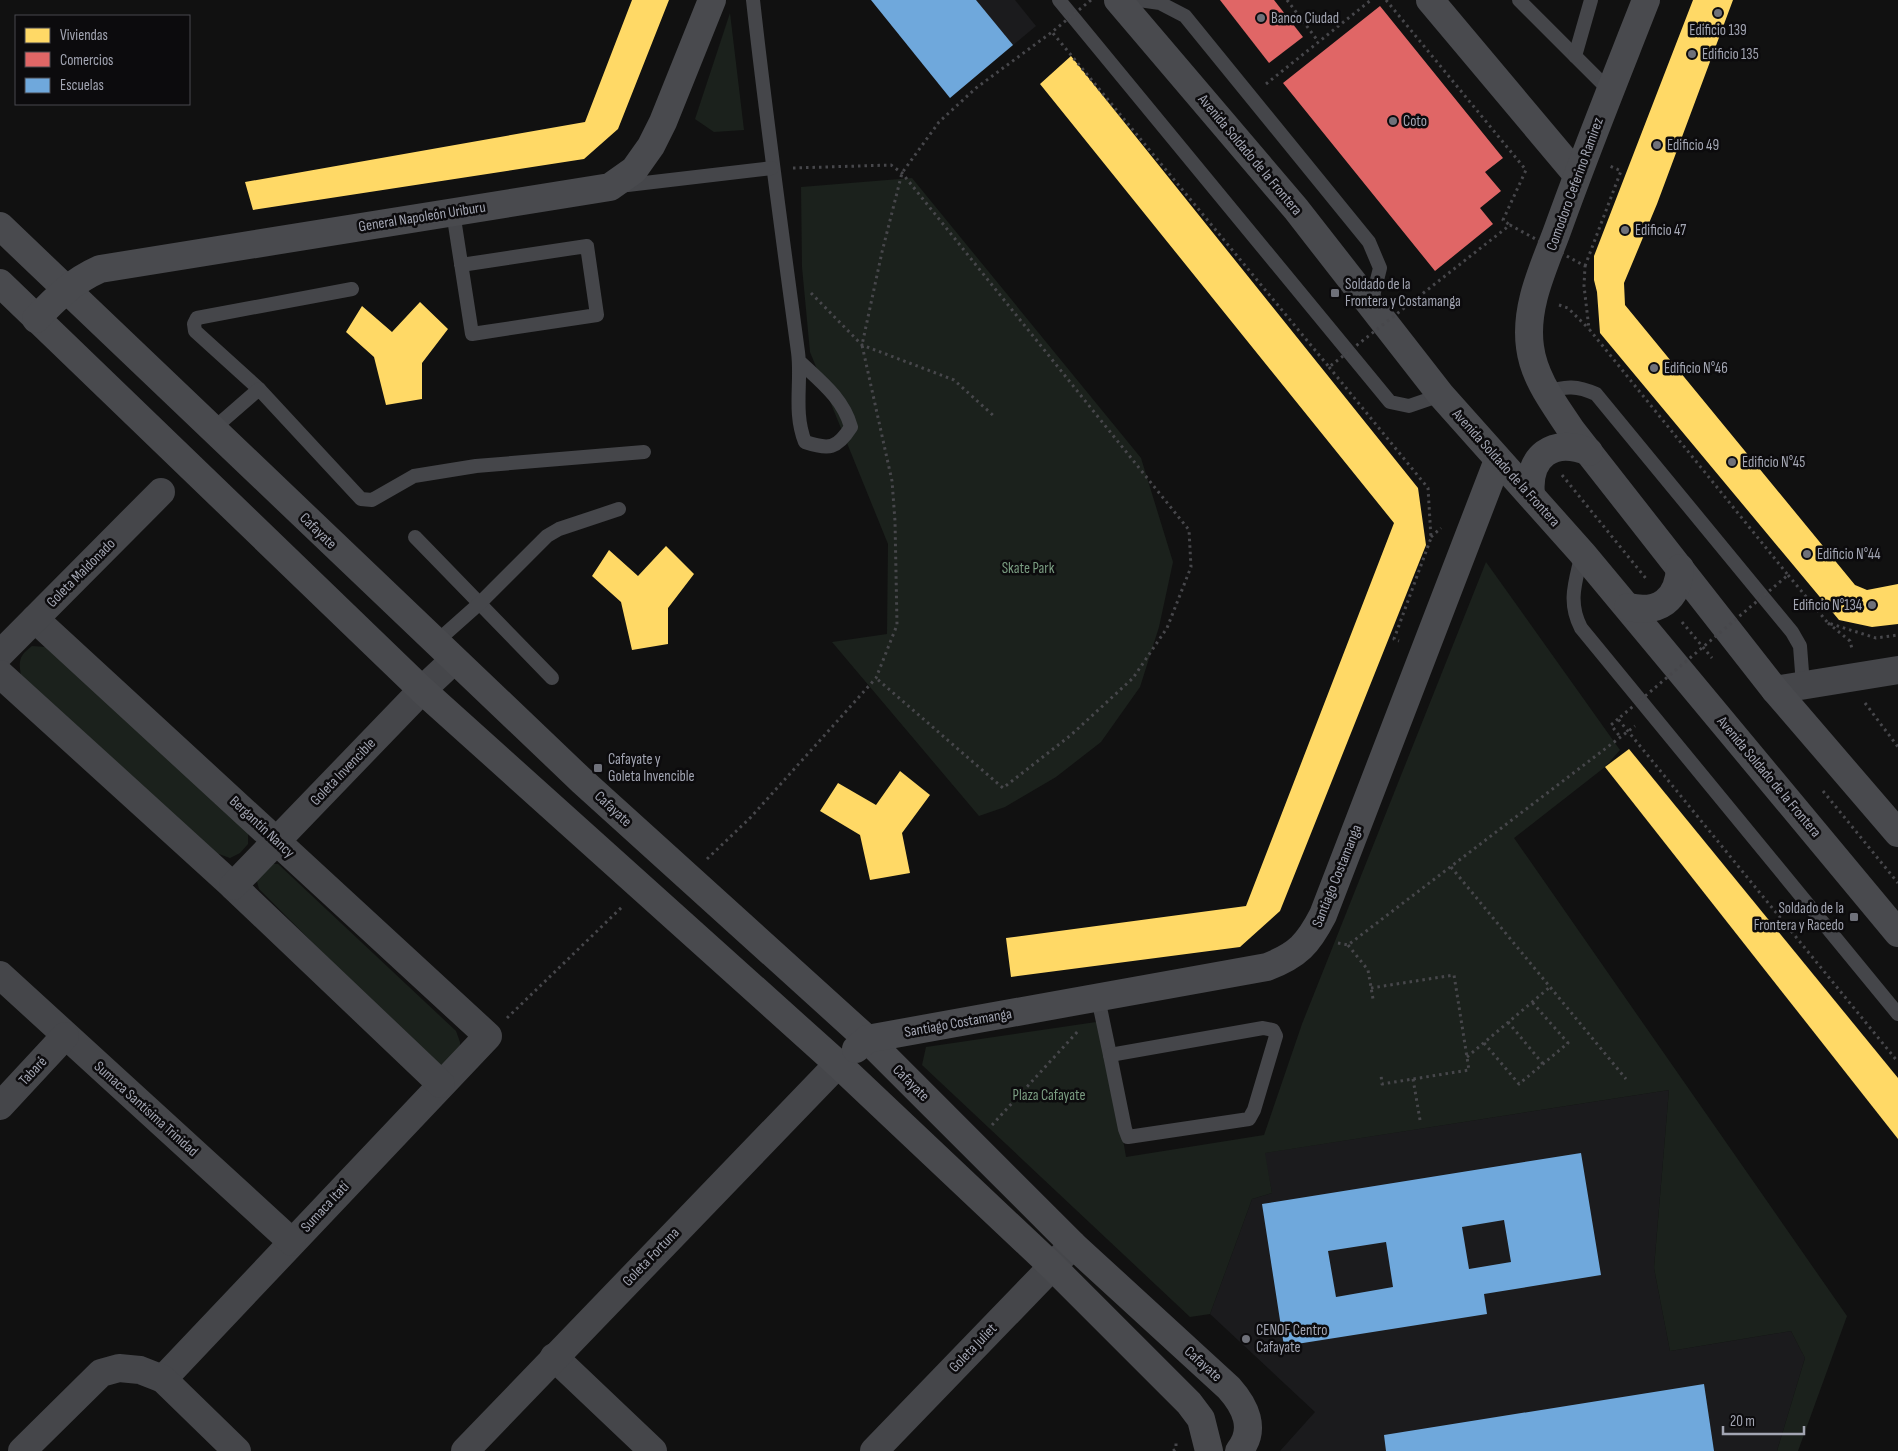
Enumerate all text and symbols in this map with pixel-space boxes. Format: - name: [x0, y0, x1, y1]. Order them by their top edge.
- marker: Edificio 139: [1712, 7, 1724, 19]
- place label: Banco Ciudad: [1271, 9, 1339, 28]
- marker: Banco Ciudad: [1255, 12, 1267, 24]
- legend: [15, 15, 190, 105]
- place label: Edificio 139: [1689, 21, 1747, 40]
- text: Viviendas: [60, 26, 108, 45]
- place label: Edificio 135: [1702, 45, 1759, 64]
- marker: Edificio 135: [1686, 48, 1698, 60]
- text: Comercios: [60, 51, 114, 70]
- text: Escuelas: [60, 76, 104, 95]
- street label: Avenida Soldado de la Frontera: [1193, 90, 1306, 220]
- place label: Coto: [1403, 112, 1427, 131]
- street label: Comodoro Ceferino Ramirez: [1542, 114, 1608, 253]
- marker: Coto: [1387, 115, 1399, 127]
- place label: Edificio 49: [1667, 136, 1719, 155]
- marker: Edificio 49: [1651, 139, 1663, 151]
- street label: General Napoleón Uriburu: [357, 198, 487, 236]
- place label: Edificio 47: [1635, 221, 1686, 240]
- marker: Edificio 47: [1619, 224, 1631, 236]
- place label: Soldado de la Frontera y Costamanga: [1345, 275, 1461, 311]
- marker: Soldado de la Frontera y Costamanga: [1329, 287, 1341, 299]
- place label: Edificio N°46: [1664, 359, 1728, 378]
- marker: Edificio N°46: [1648, 362, 1660, 374]
- street label: Avenida Soldado de la Frontera: [1447, 404, 1564, 531]
- place label: Edificio N°45: [1742, 453, 1805, 472]
- marker: Edificio N°45: [1726, 456, 1738, 468]
- street label: Cafayate: [295, 509, 341, 553]
- street label: Goleta Maldonado: [43, 535, 119, 611]
- place label: Edificio N°44: [1817, 545, 1880, 564]
- marker: Edificio N°44: [1801, 548, 1813, 560]
- park label: Skate Park: [1002, 559, 1055, 578]
- place label: Edificio N°134: [1793, 596, 1862, 615]
- marker: Edificio N°134: [1866, 599, 1878, 611]
- street label: Avenida Soldado de la Frontera: [1712, 712, 1825, 842]
- street label: Goleta Invencible: [306, 734, 380, 810]
- place label: Cafayate y Goleta Invencible: [608, 750, 695, 786]
- marker: Cafayate y Goleta Invencible: [592, 762, 604, 774]
- street label: Cafayate: [590, 787, 636, 831]
- street label: Bergantín Nancy: [225, 792, 299, 862]
- street label: Santiago Costamanga: [1308, 822, 1366, 930]
- place label: Soldado de la Frontera y Racedo: [1754, 899, 1844, 935]
- marker: Soldado de la Frontera y Racedo: [1848, 911, 1860, 923]
- street label: Santiago Costamanga: [903, 1004, 1013, 1042]
- street label: Tabaré: [15, 1052, 51, 1090]
- street label: Sumaca Santísima Trinidad: [90, 1057, 202, 1161]
- street label: Cafayate: [889, 1061, 933, 1105]
- park label: Plaza Cafayate: [1013, 1086, 1085, 1105]
- street label: Sumaca Itatí: [297, 1177, 353, 1236]
- street label: Goleta Fortuna: [618, 1223, 684, 1290]
- street label: Goleta Juliet: [945, 1319, 1001, 1377]
- place label: CENOF Centro Cafayate: [1256, 1321, 1327, 1357]
- marker: CENOF Centro Cafayate: [1240, 1333, 1252, 1345]
- street label: Cafayate: [1180, 1342, 1226, 1386]
- scale bar: [1723, 1404, 1804, 1436]
- text: 20 m: [1730, 1412, 1755, 1431]

